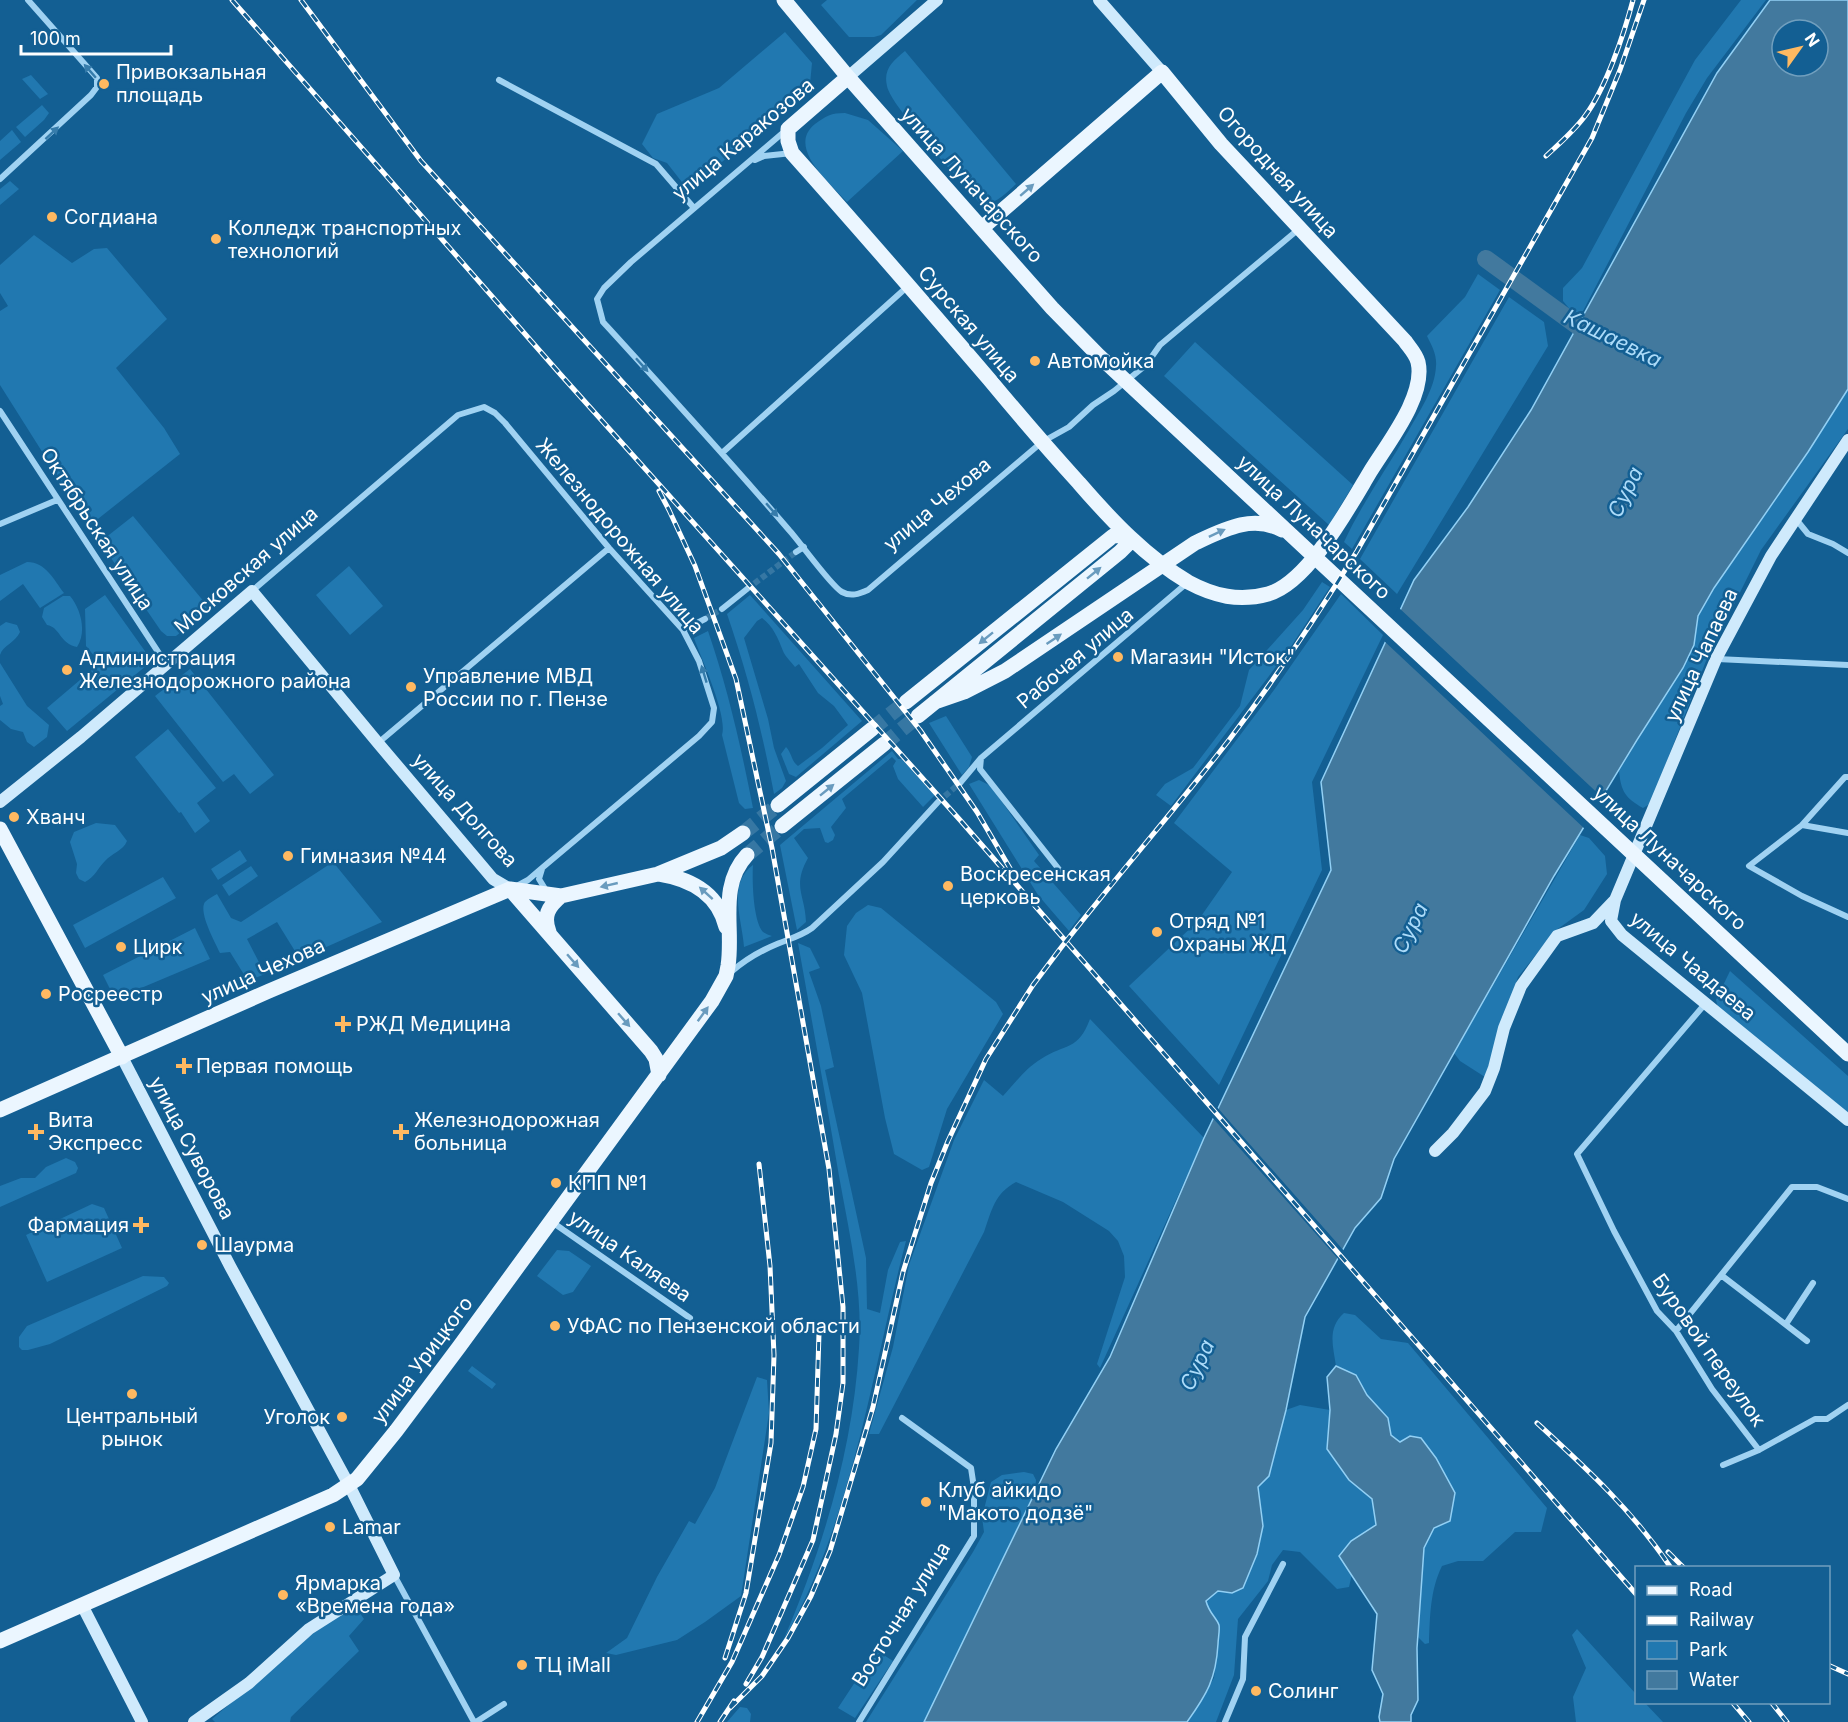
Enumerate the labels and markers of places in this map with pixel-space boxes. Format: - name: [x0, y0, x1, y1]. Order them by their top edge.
- place label: Привокзальная площадь: [116, 60, 267, 107]
- marker: Привокзальная площадь: [97, 77, 111, 91]
- place label: Согдиана: [64, 205, 158, 229]
- marker: Согдиана: [45, 210, 59, 224]
- place label: Колледж транспортных технологий: [228, 216, 461, 263]
- marker: Колледж транспортных технологий: [209, 232, 223, 246]
- place label: Автомойка: [1047, 349, 1154, 373]
- marker: Автомойка: [1028, 354, 1042, 368]
- place label: Магазин "Исток": [1130, 645, 1295, 669]
- place label: Администрация Железнодорожного района: [79, 646, 351, 693]
- marker: Магазин "Исток": [1111, 650, 1125, 664]
- marker: Администрация Железнодорожного района: [60, 663, 74, 677]
- place label: Управление МВД России по г. Пензе: [423, 664, 608, 711]
- marker: Управление МВД России по г. Пензе: [404, 680, 418, 694]
- place label: Хванч: [26, 805, 86, 829]
- marker: Хванч: [7, 810, 21, 824]
- place label: Гимназия №44: [300, 844, 447, 868]
- marker: Гимназия №44: [281, 849, 295, 863]
- place label: Воскресенская церковь: [960, 862, 1111, 909]
- marker: Воскресенская церковь: [941, 879, 955, 893]
- place label: Отряд №1 Охраны ЖД: [1169, 909, 1287, 956]
- marker: Отряд №1 Охраны ЖД: [1150, 925, 1164, 939]
- place label: Цирк: [133, 935, 182, 959]
- marker: Цирк: [114, 940, 128, 954]
- place label: Росреестр: [58, 982, 163, 1006]
- marker: Росреестр: [39, 987, 53, 1001]
- place label: РЖД Медицина: [356, 1012, 511, 1036]
- marker: РЖД Медицина: [334, 1015, 352, 1033]
- place label: Первая помощь: [196, 1054, 353, 1078]
- marker: Первая помощь: [177, 1059, 191, 1073]
- place label: Вита Экспресс: [48, 1108, 143, 1155]
- place label: Железнодорожная больница: [414, 1108, 600, 1155]
- marker: Железнодорожная больница: [392, 1123, 410, 1141]
- marker: Вита Экспресс: [29, 1125, 43, 1139]
- place label: КПП №1: [568, 1171, 647, 1195]
- marker: КПП №1: [549, 1176, 563, 1190]
- place label: Фармация: [27, 1213, 129, 1237]
- marker: Фармация: [134, 1218, 148, 1232]
- place label: Шаурма: [214, 1233, 294, 1257]
- marker: Шаурма: [195, 1238, 209, 1252]
- place label: УФАС по Пензенской области: [567, 1314, 860, 1338]
- marker: УФАС по Пензенской области: [548, 1319, 562, 1333]
- marker: Центральный рынок: [125, 1387, 139, 1401]
- place label: Центральный рынок: [66, 1404, 198, 1451]
- place label: Уголок: [264, 1405, 330, 1429]
- marker: Уголок: [335, 1410, 349, 1424]
- place label: Клуб айкидо "Макото додзё": [938, 1478, 1093, 1525]
- marker: Клуб айкидо "Макото додзё": [919, 1495, 933, 1509]
- place label: Lamar: [342, 1515, 401, 1539]
- marker: Lamar: [323, 1520, 337, 1534]
- place label: Ярмарка «Времена года»: [295, 1571, 455, 1618]
- marker: Ярмарка «Времена года»: [276, 1588, 290, 1602]
- place label: ТЦ iMall: [534, 1653, 611, 1677]
- marker: ТЦ iMall: [515, 1658, 529, 1672]
- place label: Солинг: [1268, 1679, 1339, 1703]
- marker: Солинг: [1249, 1684, 1263, 1698]

